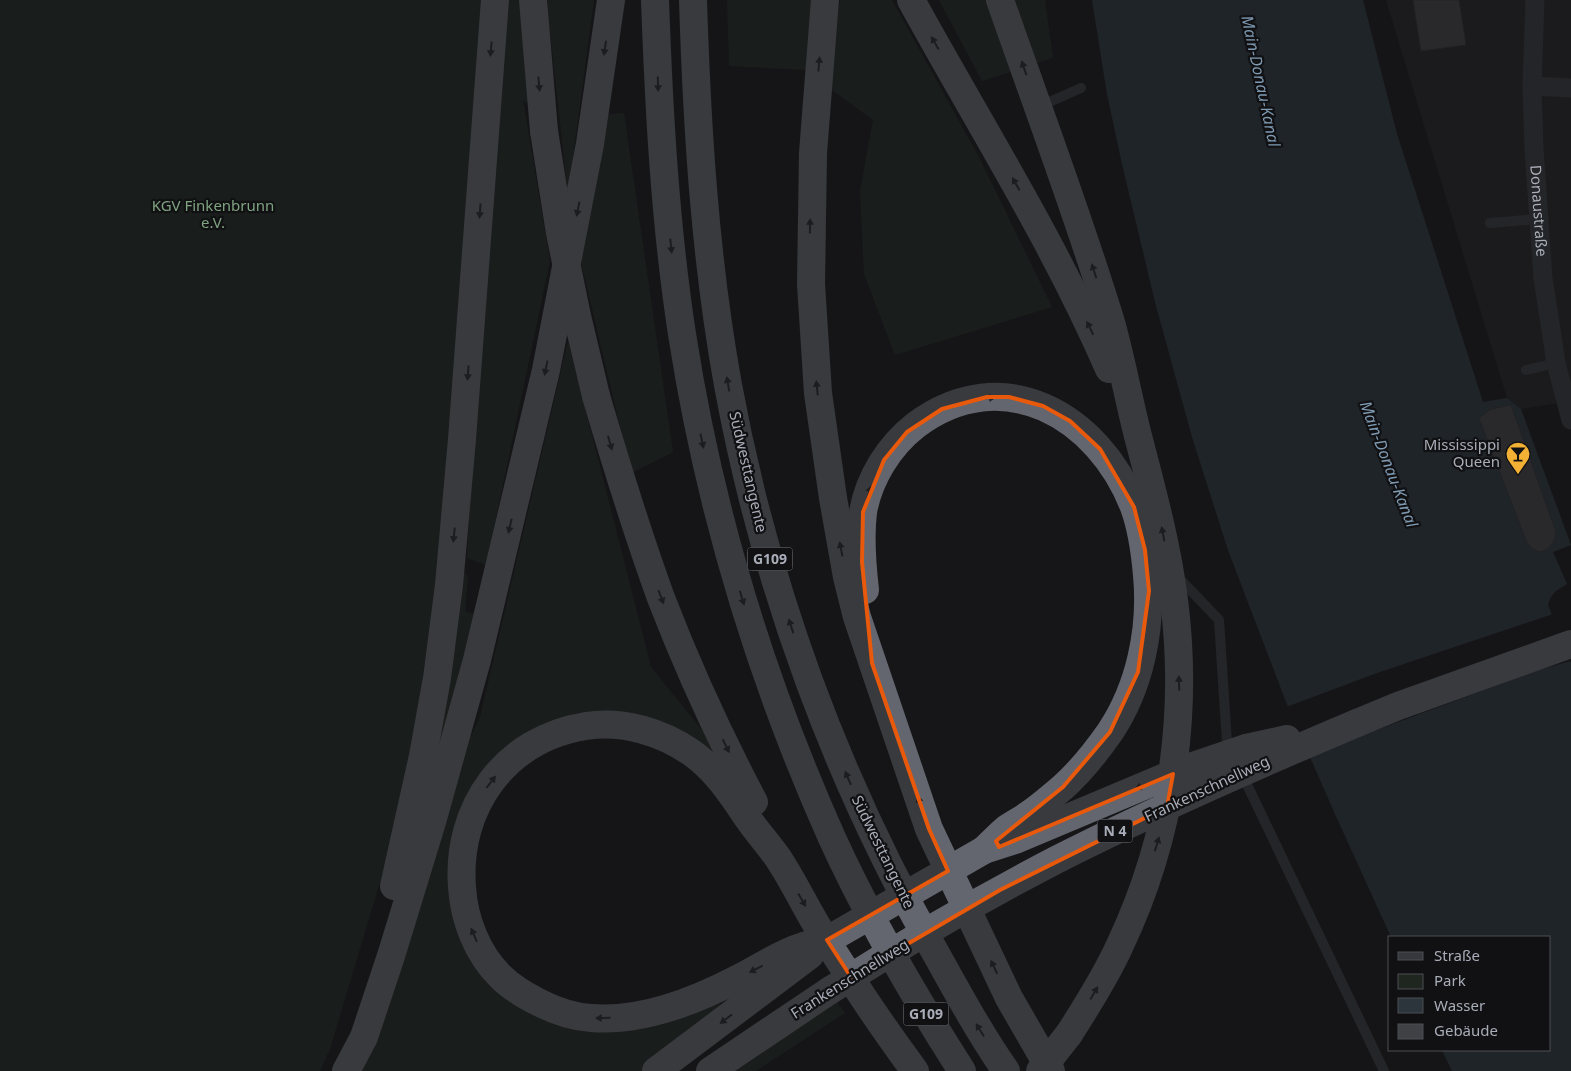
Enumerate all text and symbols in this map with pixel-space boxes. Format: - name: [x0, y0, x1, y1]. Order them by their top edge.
- water label: Main-Donau-Kanal: [1236, 13, 1286, 150]
- one-way arrow: [930, 36, 939, 49]
- one-way arrow: [487, 41, 495, 57]
- one-way arrow: [600, 41, 608, 57]
- one-way arrow: [816, 55, 824, 71]
- one-way arrow: [1020, 60, 1028, 75]
- one-way arrow: [535, 76, 543, 92]
- one-way arrow: [654, 76, 662, 92]
- street label: Donaustraße: [1526, 164, 1552, 257]
- one-way arrow: [1011, 177, 1020, 190]
- park label: KGV Finkenbrunn e.V.: [152, 195, 274, 232]
- one-way arrow: [574, 201, 582, 216]
- one-way arrow: [475, 203, 483, 219]
- one-way arrow: [807, 218, 815, 234]
- one-way arrow: [667, 238, 675, 254]
- one-way arrow: [1090, 263, 1098, 278]
- one-way arrow: [1086, 321, 1094, 335]
- one-way arrow: [542, 360, 550, 376]
- one-way arrow: [463, 365, 471, 381]
- one-way arrow: [724, 375, 732, 391]
- one-way arrow: [813, 380, 821, 396]
- one-way arrow: [980, 393, 996, 401]
- water label: Main-Donau-Kanal: [1355, 398, 1424, 531]
- street label: Südwesttangente: [725, 409, 773, 534]
- one-way arrow: [698, 433, 706, 449]
- place label: Mississippi Queen: [1424, 434, 1500, 471]
- one-way arrow: [607, 436, 615, 451]
- bar icon: Mississippi Queen: [1505, 441, 1531, 475]
- one-way arrow: [865, 486, 873, 501]
- one-way arrow: [506, 519, 514, 534]
- one-way arrow: [1158, 526, 1166, 542]
- one-way arrow: [450, 527, 458, 543]
- one-way arrow: [837, 540, 845, 556]
- road number: G109: [748, 548, 792, 570]
- one-way arrow: [658, 590, 665, 605]
- one-way arrow: [738, 591, 746, 606]
- one-way arrow: [786, 618, 794, 633]
- one-way arrow: [1175, 675, 1183, 691]
- one-way arrow: [722, 739, 730, 754]
- street label: Frankenschnellweg: [1141, 750, 1272, 826]
- one-way arrow: [843, 771, 851, 785]
- one-way arrow: [486, 776, 497, 789]
- one-way arrow: [1134, 782, 1149, 790]
- street label: Südwesttangente: [848, 792, 920, 911]
- one-way arrow: [916, 795, 924, 810]
- road number: N 4: [1098, 819, 1132, 842]
- one-way arrow: [1154, 836, 1162, 851]
- one-way arrow: [797, 893, 806, 906]
- one-way arrow: [469, 928, 477, 942]
- street label: Frankenschnellweg: [787, 934, 912, 1023]
- legend: [1388, 936, 1551, 1051]
- text: Straße: [1434, 945, 1480, 965]
- one-way arrow: [989, 960, 997, 974]
- one-way arrow: [749, 965, 763, 973]
- text: Park: [1434, 970, 1466, 990]
- one-way arrow: [1090, 986, 1099, 1000]
- text: Wasser: [1434, 995, 1485, 1015]
- road number: G109: [904, 1002, 948, 1026]
- one-way arrow: [594, 1014, 610, 1022]
- one-way arrow: [719, 1014, 733, 1024]
- text: Gebäude: [1434, 1020, 1498, 1040]
- one-way arrow: [975, 1023, 985, 1036]

